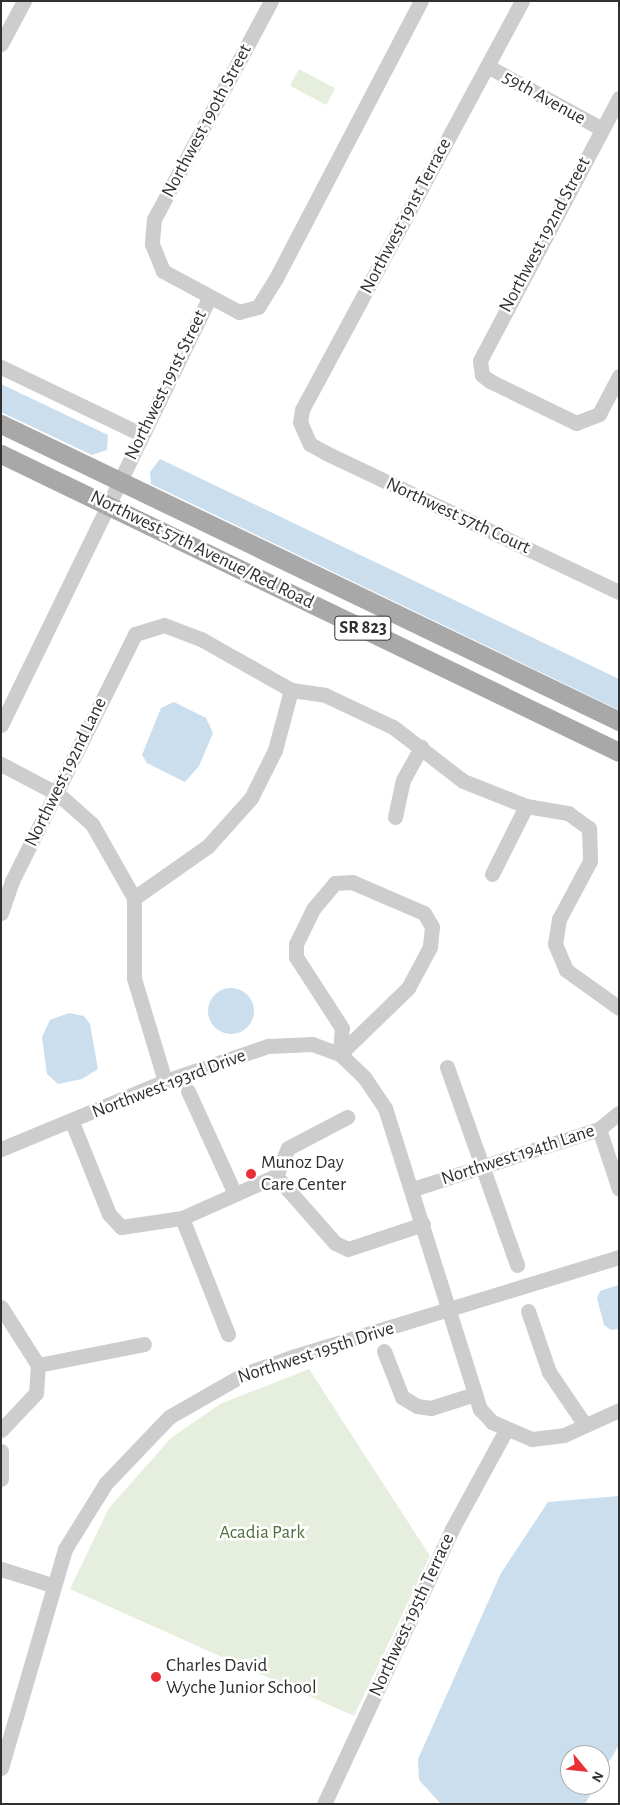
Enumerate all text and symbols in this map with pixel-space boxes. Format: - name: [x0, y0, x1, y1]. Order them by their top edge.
- street label: Northwest 190th Street: [157, 40, 257, 202]
- street label: 59th Avenue: [499, 66, 589, 130]
- street label: Northwest 191st Terrace: [355, 134, 457, 298]
- street label: Northwest 192nd Street: [494, 153, 596, 317]
- street label: Northwest 191st Street: [120, 306, 212, 464]
- street label: Northwest 57th Court: [382, 473, 534, 559]
- street label: Northwest 57th Avenue/Red Road: [86, 486, 318, 614]
- road number: SR 823: [334, 612, 392, 644]
- street label: Northwest 192nd Lane: [20, 694, 112, 850]
- street label: Northwest 193rd Drive: [89, 1044, 249, 1124]
- street label: Northwest 194th Lane: [439, 1119, 597, 1191]
- place label: Munoz Day Care Center: [261, 1152, 346, 1196]
- marker: Munoz Day Care Center: [245, 1168, 257, 1180]
- street label: Northwest 195th Drive: [235, 1317, 397, 1389]
- park label: Acadia Park: [219, 1522, 305, 1544]
- street label: Northwest 195th Terrace: [364, 1530, 460, 1700]
- place label: Charles David Wyche Junior School: [166, 1655, 317, 1699]
- marker: Charles David Wyche Junior School: [150, 1671, 162, 1683]
- north arrow: [560, 1745, 610, 1795]
- text: N: [589, 1769, 606, 1784]

